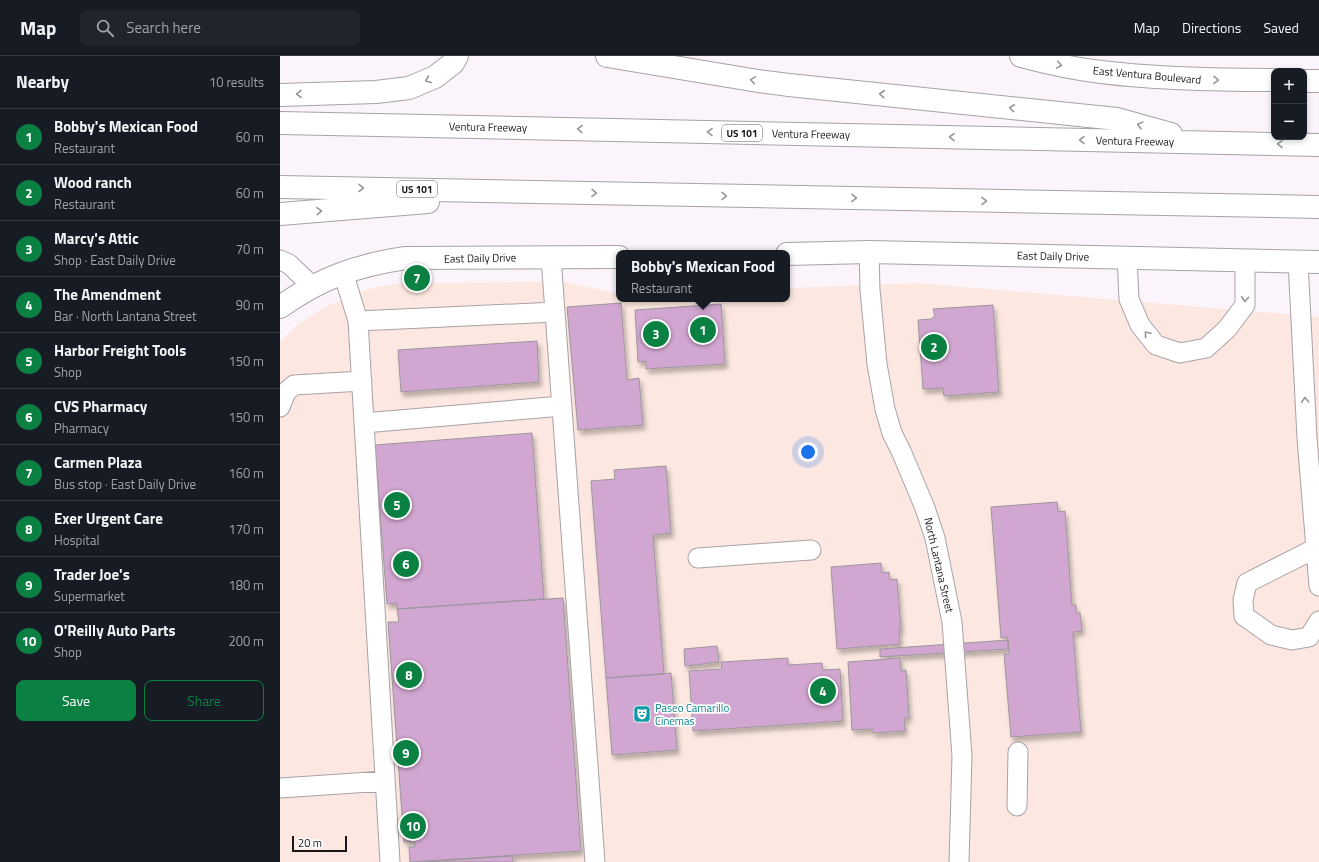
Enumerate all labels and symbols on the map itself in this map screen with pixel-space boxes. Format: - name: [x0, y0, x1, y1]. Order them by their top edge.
- one-way arrow: [1056, 60, 1062, 69]
- street label: East Ventura Boulevard: [1092, 62, 1202, 88]
- one-way arrow: [424, 76, 431, 84]
- one-way arrow: [750, 76, 756, 85]
- one-way arrow: [1213, 76, 1219, 84]
- one-way arrow: [296, 90, 302, 99]
- one-way arrow: [879, 90, 885, 99]
- one-way arrow: [1009, 104, 1015, 113]
- street label: Ventura Freeway: [449, 118, 528, 136]
- one-way arrow: [1137, 122, 1143, 130]
- one-way arrow: [577, 125, 583, 134]
- road number: US 101: [722, 125, 762, 141]
- street label: Ventura Freeway: [772, 125, 851, 143]
- one-way arrow: [707, 128, 713, 136]
- street label: Ventura Freeway: [1096, 132, 1175, 150]
- one-way arrow: [949, 133, 955, 142]
- one-way arrow: [1079, 136, 1085, 144]
- one-way arrow: [1277, 140, 1283, 149]
- road number: US 101: [397, 181, 437, 197]
- one-way arrow: [358, 184, 364, 192]
- one-way arrow: [591, 189, 597, 197]
- one-way arrow: [721, 191, 727, 200]
- one-way arrow: [851, 194, 857, 202]
- one-way arrow: [981, 197, 987, 205]
- one-way arrow: [316, 206, 322, 215]
- street label: East Daily Drive: [1017, 247, 1090, 265]
- street label: East Daily Drive: [444, 249, 517, 267]
- pin: 7: [404, 263, 430, 293]
- one-way arrow: [1240, 296, 1249, 303]
- pin: 1: [690, 315, 716, 345]
- pin: 3: [643, 319, 669, 349]
- one-way arrow: [1144, 331, 1151, 338]
- pin: 2: [921, 332, 947, 362]
- one-way arrow: [1301, 397, 1310, 403]
- your location: [798, 442, 818, 462]
- pin: 5: [384, 490, 410, 520]
- street label: North Lantana Street: [920, 516, 958, 614]
- pin: 6: [393, 549, 419, 579]
- pin: 8: [396, 660, 422, 690]
- pin: 4: [810, 676, 836, 706]
- place label: Paseo Camarillo Cinemas: [655, 700, 729, 729]
- theatre icon: Paseo Camarillo Cinemas: [632, 704, 652, 724]
- pin: 9: [393, 738, 419, 768]
- pin: 10: [400, 811, 426, 841]
- scale bar: [292, 834, 347, 853]

